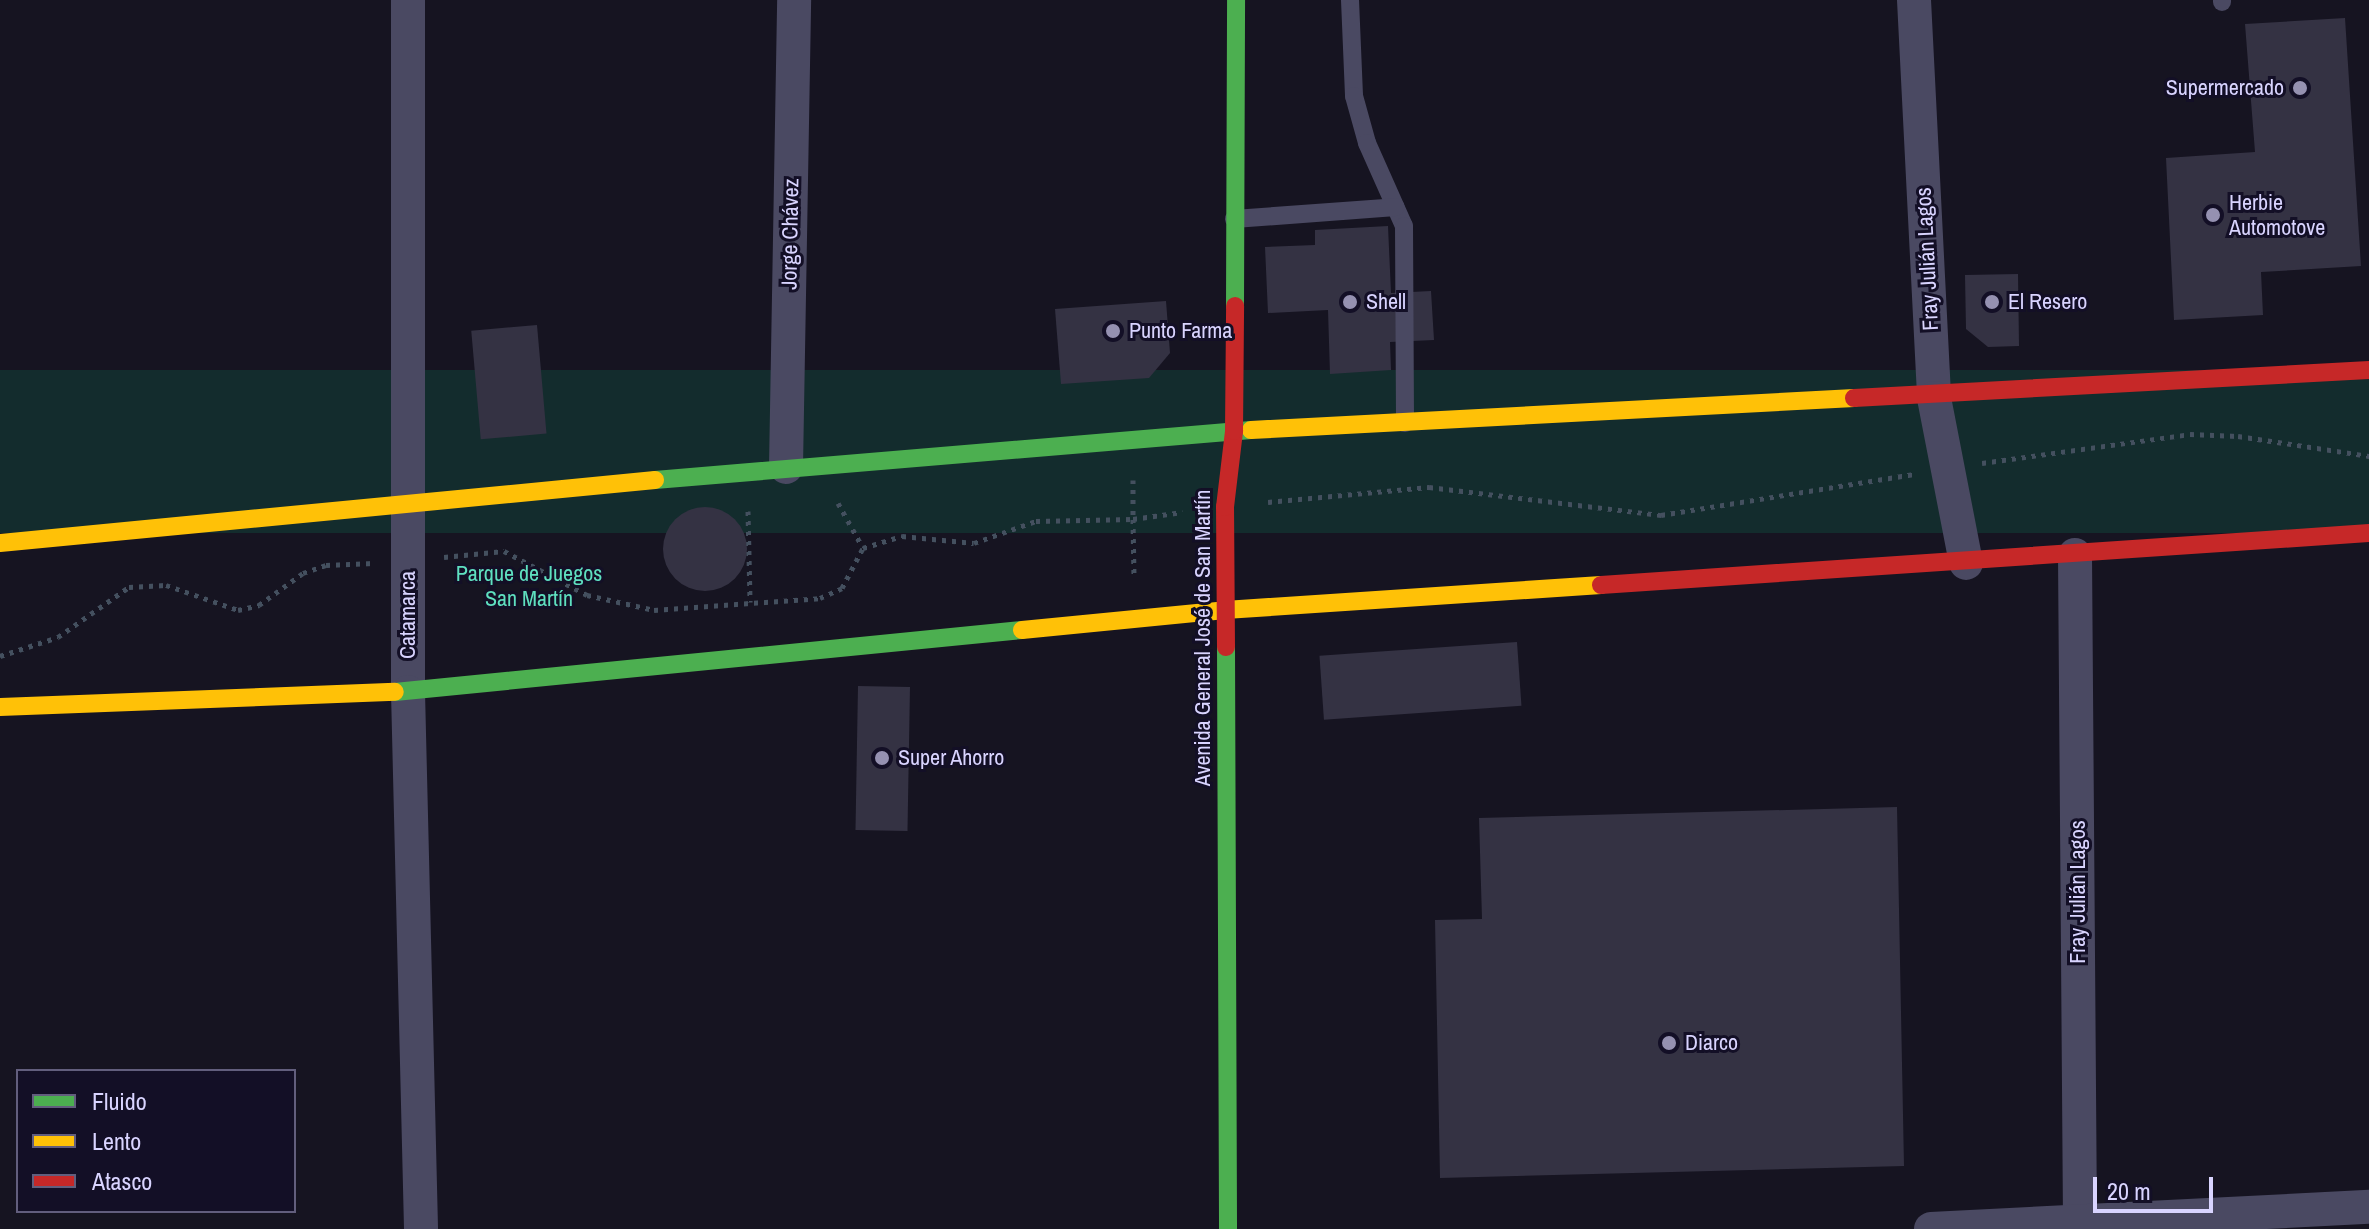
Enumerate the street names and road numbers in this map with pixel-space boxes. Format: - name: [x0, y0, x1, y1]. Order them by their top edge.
- street label: Jorge Chávez: [776, 178, 804, 290]
- street label: Fray Julián Lagos: [1910, 187, 1944, 331]
- street label: Avenida General José de San Martín: [1190, 490, 1216, 786]
- street label: Catamarca: [395, 571, 421, 659]
- street label: Fray Julián Lagos: [2065, 820, 2091, 964]

